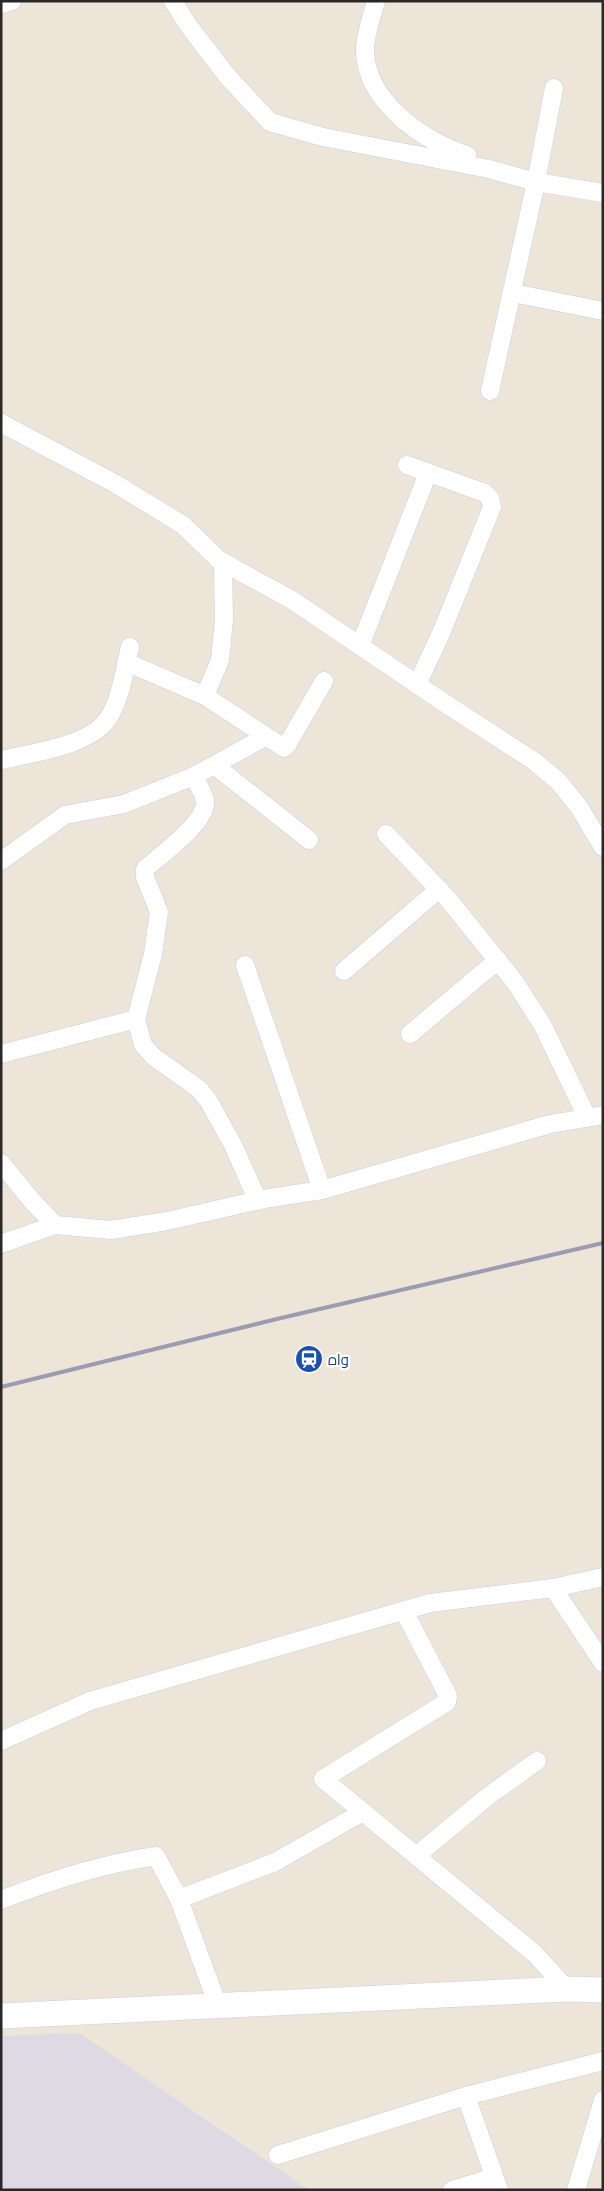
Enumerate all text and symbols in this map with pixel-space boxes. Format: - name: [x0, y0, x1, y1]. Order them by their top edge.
- station icon: واہ: [294, 1344, 324, 1374]
- place label: واہ: [328, 1350, 349, 1369]

